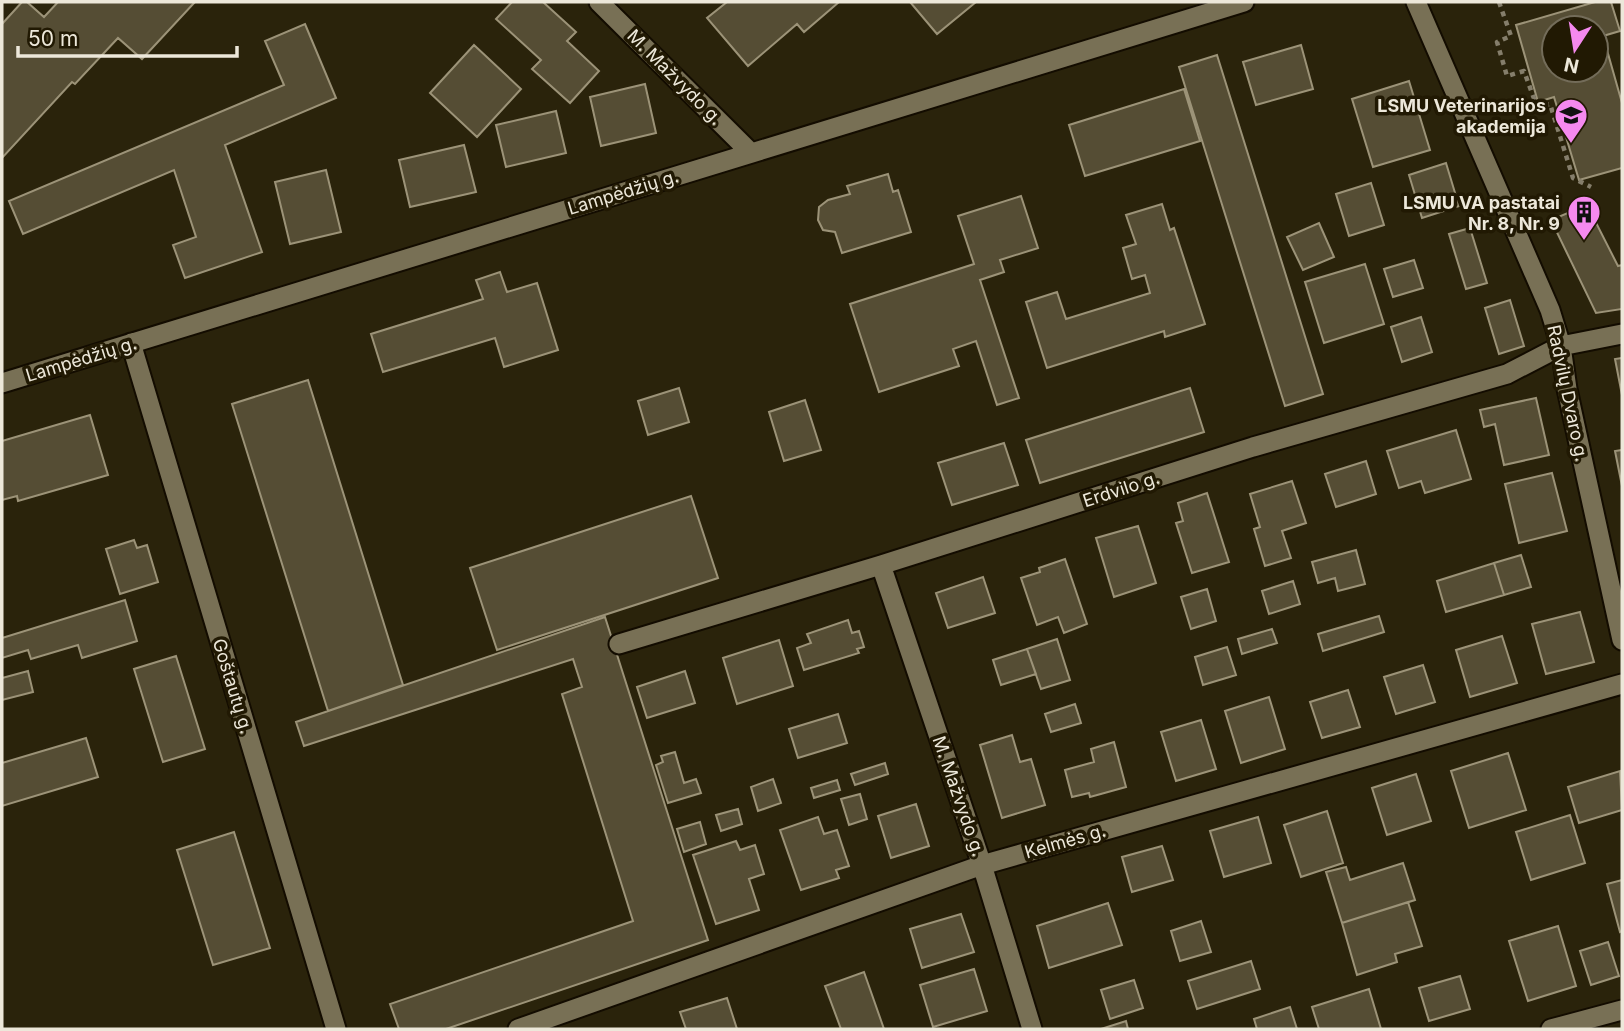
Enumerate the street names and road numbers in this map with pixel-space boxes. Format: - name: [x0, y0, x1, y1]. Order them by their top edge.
- street label: M. Mažvydo g.: [623, 25, 727, 129]
- street label: Lampėdžių g.: [565, 165, 681, 219]
- street label: Radvilų Dvaro g.: [1543, 323, 1593, 463]
- street label: Lampėdžių g.: [23, 332, 139, 386]
- street label: Erdvilo g.: [1080, 467, 1162, 511]
- street label: Goštautų g.: [209, 636, 257, 736]
- street label: M. Mažvydo g.: [929, 733, 989, 859]
- street label: Kelmės g.: [1022, 819, 1108, 863]

